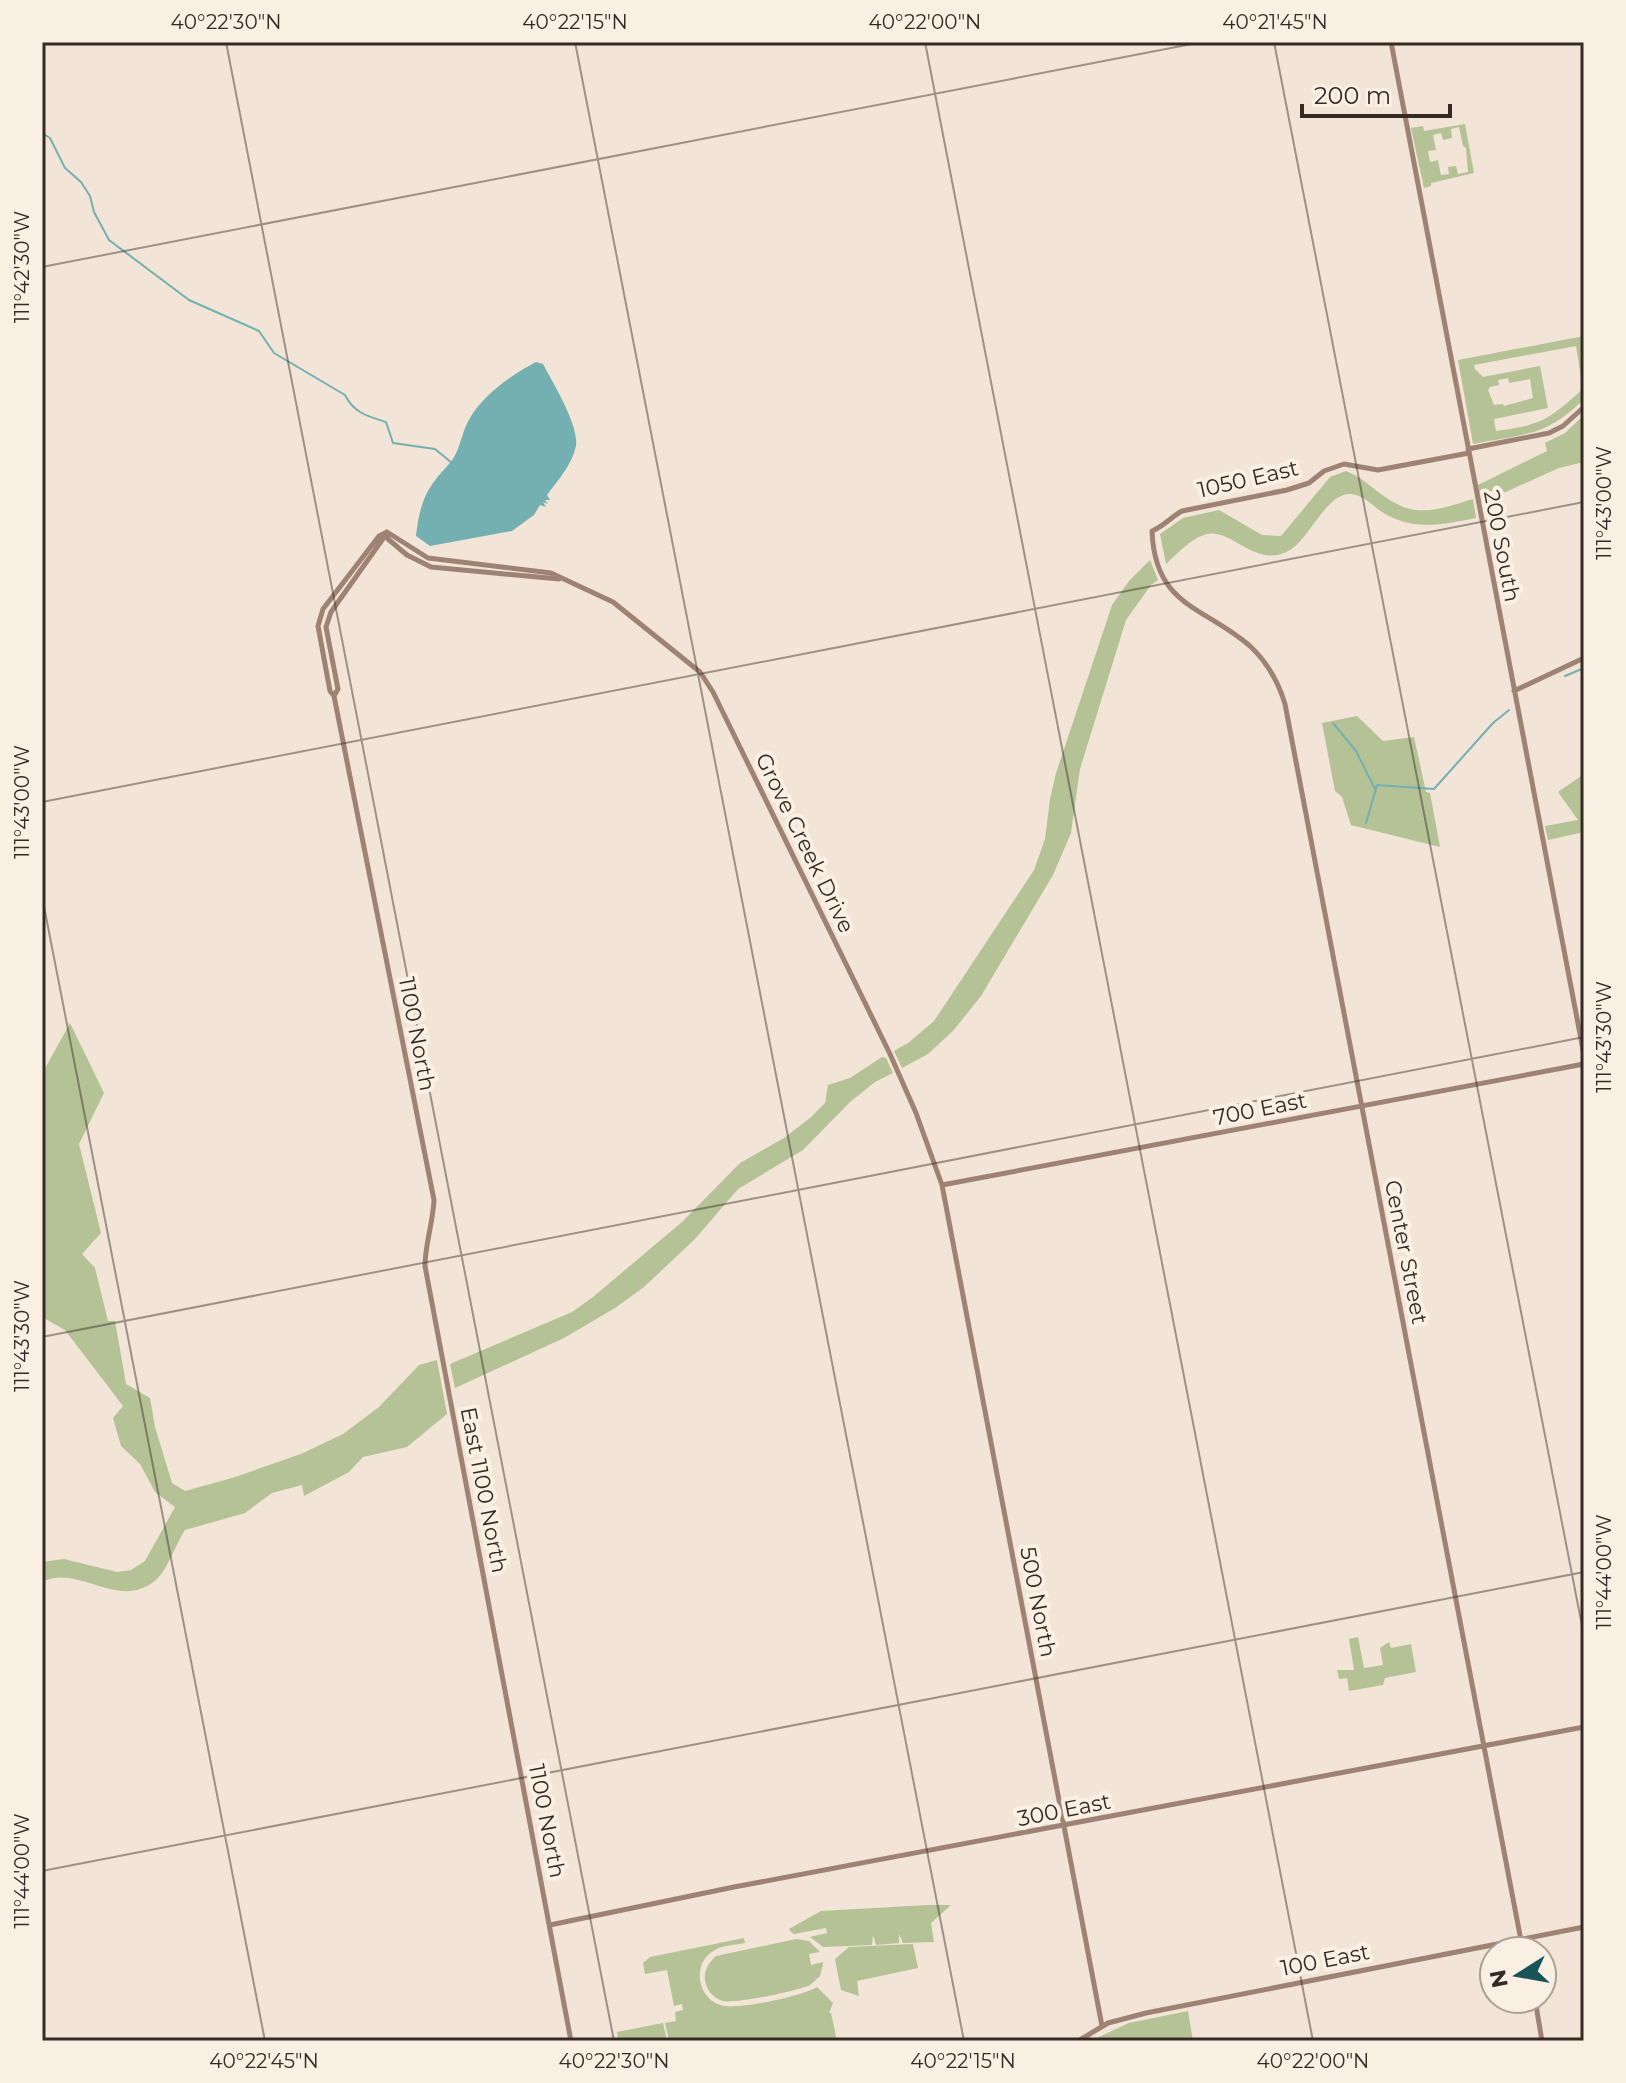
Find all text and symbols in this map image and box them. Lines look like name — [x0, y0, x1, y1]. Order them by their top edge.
text: 40°22'30"N — [171, 10, 282, 34]
text: 40°22'15"N — [522, 10, 628, 34]
text: 40°22'00"N — [869, 10, 981, 34]
text: 40°21'45"N — [1222, 10, 1328, 34]
scale bar — [1302, 68, 1450, 118]
text: 200 m — [1314, 81, 1391, 110]
text: 111°42'30"W — [10, 211, 34, 323]
text: 111°43'00"W — [1592, 446, 1616, 560]
street label: 1050 East — [1195, 454, 1301, 504]
street label: 200 South — [1478, 488, 1526, 604]
text: 111°43'00"W — [10, 745, 34, 859]
street label: Grove Creek Drive — [750, 749, 860, 937]
street label: 1100 North — [393, 975, 441, 1093]
text: 111°43'30"W — [1592, 981, 1616, 1093]
street label: 700 East — [1211, 1087, 1309, 1131]
street label: Center Street — [1379, 1178, 1433, 1326]
text: 111°43'30"W — [10, 1280, 34, 1392]
street label: East 1100 North — [455, 1405, 513, 1575]
text: 111°44'00"W — [1592, 1514, 1616, 1630]
street label: 500 North — [1014, 1544, 1062, 1660]
street label: 1100 North — [523, 1762, 571, 1880]
street label: 300 East — [1015, 1788, 1113, 1832]
text: 111°44'00"W — [10, 1813, 34, 1929]
north arrow — [1478, 1935, 1558, 2015]
street label: 100 East — [1278, 1938, 1372, 1982]
text: N — [1484, 1967, 1514, 1990]
text: 40°22'45"N — [209, 2049, 319, 2073]
text: 40°22'30"N — [559, 2049, 670, 2073]
text: 40°22'15"N — [910, 2049, 1016, 2073]
text: 40°22'00"N — [1257, 2049, 1369, 2073]

